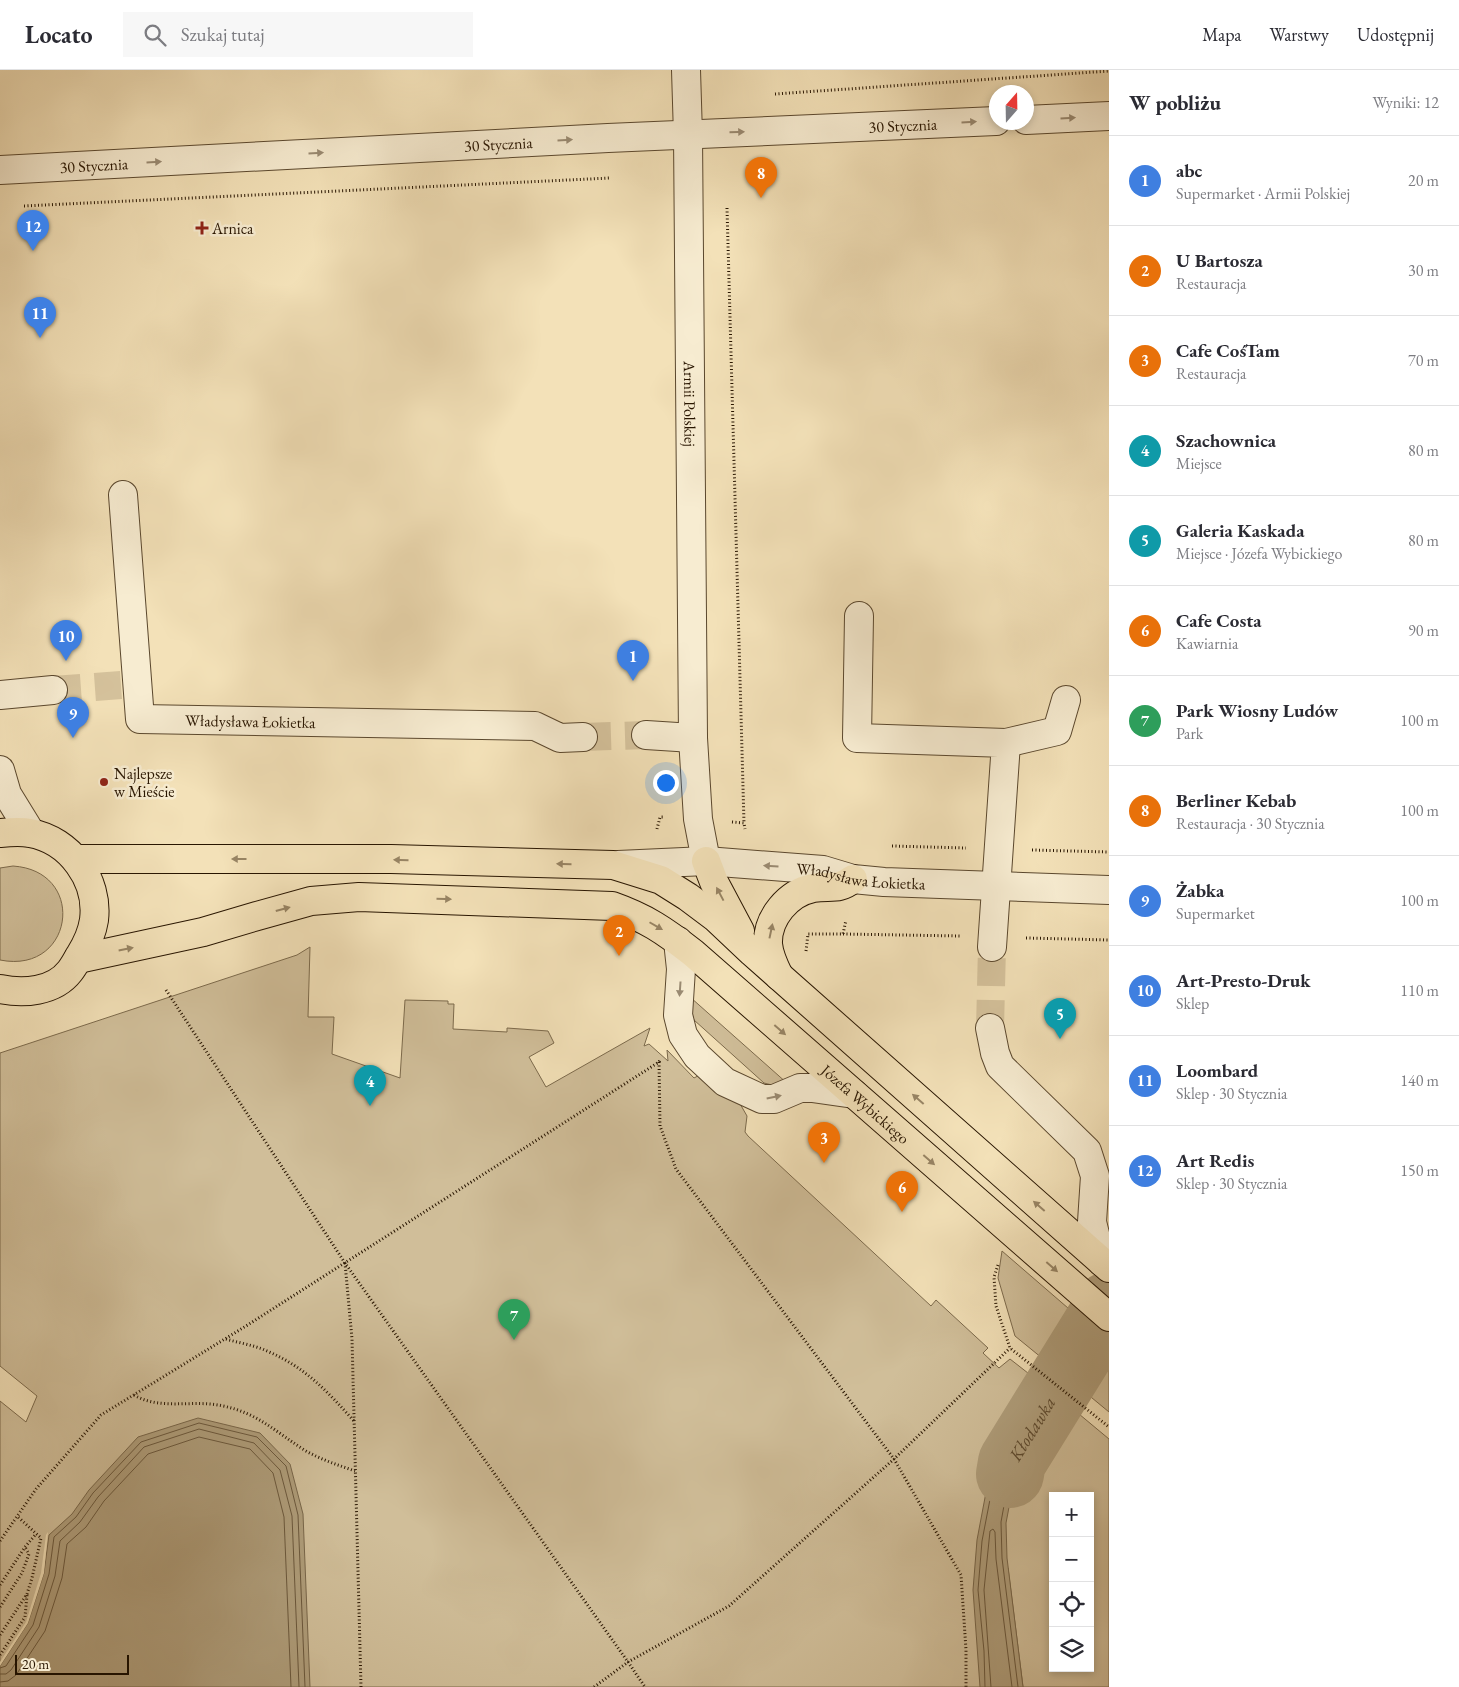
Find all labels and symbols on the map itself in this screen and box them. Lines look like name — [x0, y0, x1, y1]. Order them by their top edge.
north arrow — [989, 85, 1034, 130]
one-way arrow — [1060, 113, 1076, 121]
street label: 30 Stycznia — [868, 114, 938, 138]
one-way arrow — [961, 118, 977, 126]
one-way arrow — [729, 128, 745, 136]
street label: 30 Stycznia — [464, 132, 534, 157]
one-way arrow — [558, 135, 574, 143]
one-way arrow — [308, 149, 324, 157]
street label: 30 Stycznia — [59, 153, 129, 178]
one-way arrow — [146, 157, 162, 165]
pin: 8 — [745, 157, 777, 198]
pin: 12 — [17, 210, 49, 251]
place label: Arnica — [211, 218, 254, 239]
marker: Arnica — [196, 222, 208, 234]
pin: 11 — [24, 297, 56, 338]
street label: Armii Polskiej — [679, 360, 701, 447]
pin: 10 — [50, 620, 82, 661]
pin: 1 — [617, 640, 649, 681]
pin: 9 — [57, 697, 89, 738]
street label: Władysława Łokietka — [185, 710, 316, 733]
place label: Najlepsze w Mieście — [114, 763, 175, 802]
your location — [653, 770, 679, 796]
marker: Najlepsze w Mieście — [98, 776, 110, 788]
one-way arrow — [231, 855, 247, 863]
one-way arrow — [393, 855, 409, 863]
street label: Władysława Łokietka — [796, 858, 926, 894]
one-way arrow — [556, 859, 572, 867]
one-way arrow — [763, 862, 779, 870]
one-way arrow — [716, 887, 724, 901]
one-way arrow — [437, 896, 453, 904]
one-way arrow — [276, 905, 291, 913]
pin: 2 — [603, 915, 635, 956]
one-way arrow — [650, 921, 663, 930]
one-way arrow — [767, 923, 775, 939]
one-way arrow — [118, 945, 134, 953]
one-way arrow — [675, 982, 683, 998]
pin: 5 — [1044, 998, 1076, 1039]
one-way arrow — [774, 1025, 787, 1036]
street label: Józefa Wybickiego — [815, 1059, 914, 1149]
pin: 4 — [354, 1065, 386, 1106]
one-way arrow — [766, 1093, 781, 1101]
one-way arrow — [912, 1093, 924, 1105]
pin: 3 — [808, 1122, 840, 1163]
one-way arrow — [923, 1154, 935, 1166]
pin: 6 — [886, 1171, 918, 1212]
one-way arrow — [1034, 1200, 1046, 1212]
one-way arrow — [1045, 1261, 1058, 1272]
pin: 7 — [498, 1299, 530, 1340]
water label: Kłodawka — [1003, 1392, 1061, 1466]
scale bar — [15, 1652, 129, 1675]

